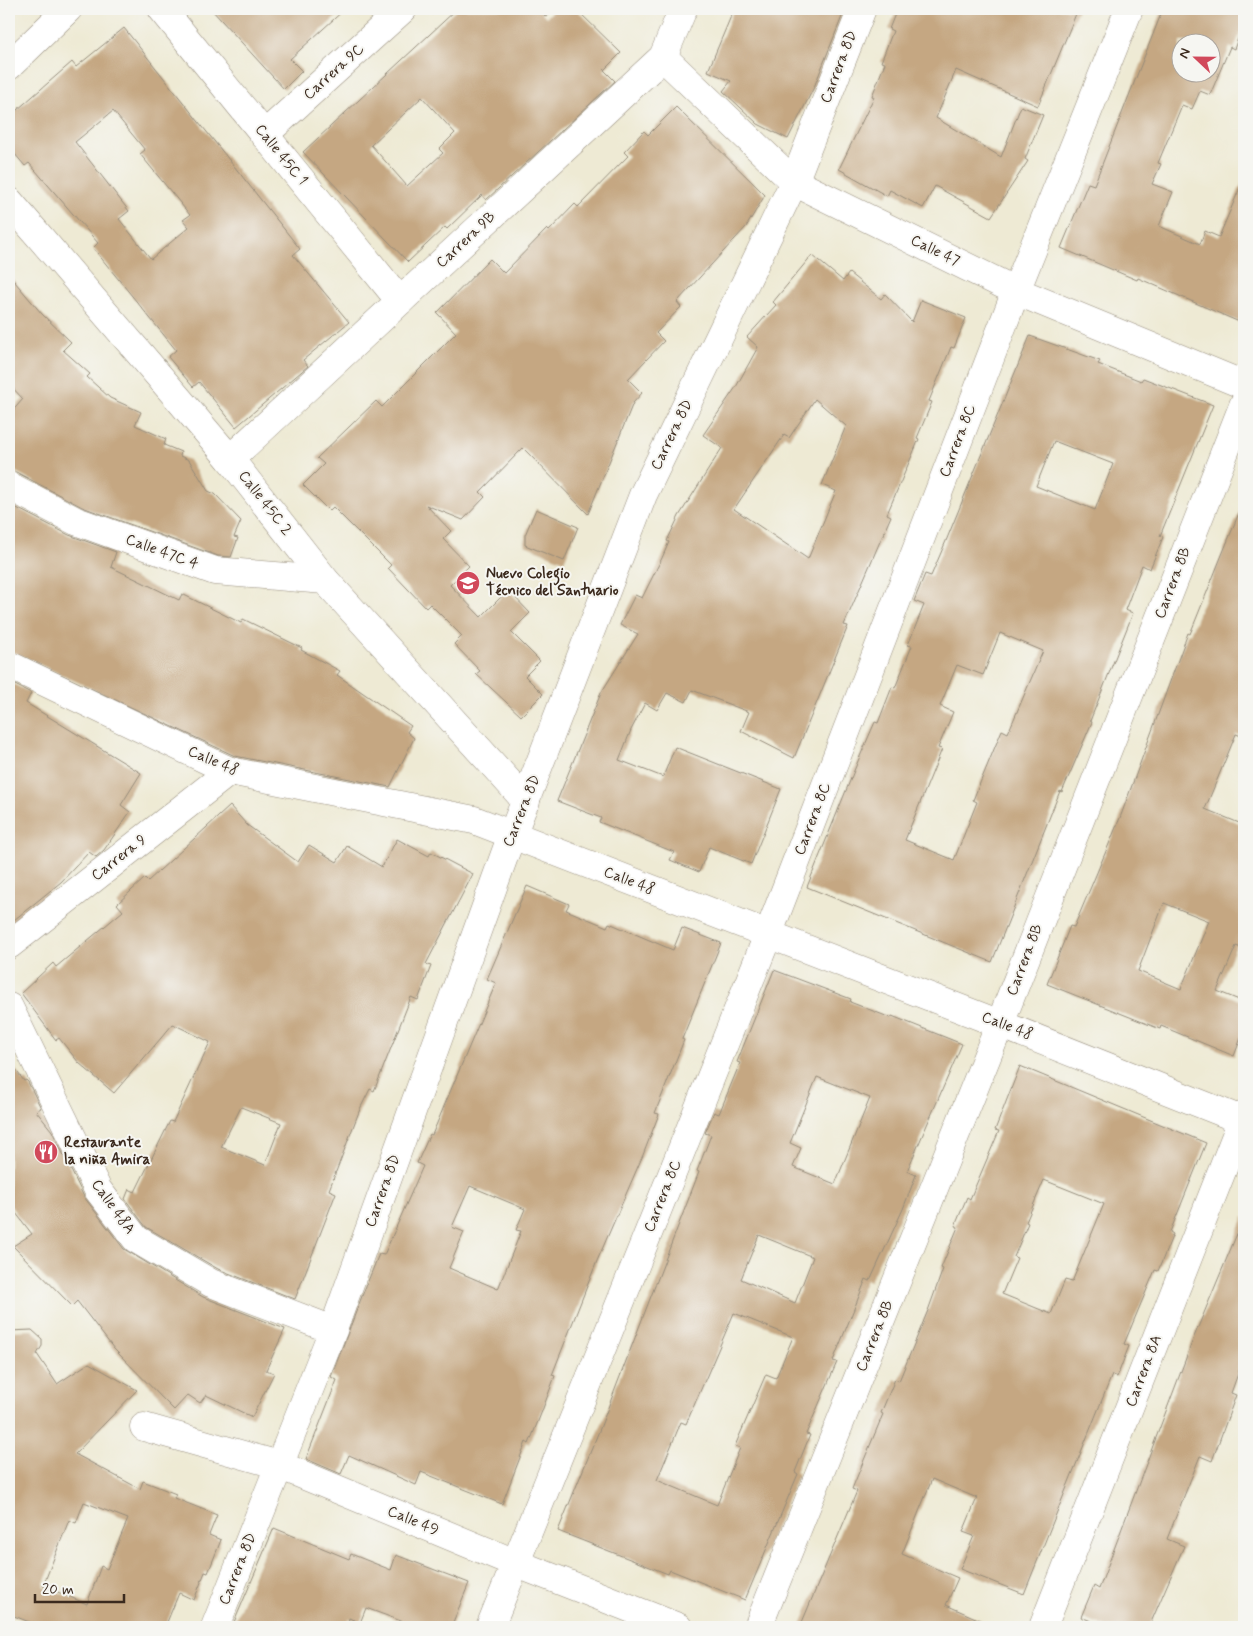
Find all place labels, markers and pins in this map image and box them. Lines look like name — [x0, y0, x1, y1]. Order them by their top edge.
place label: Nuevo Colegio Técnico del Santuario — [486, 564, 619, 601]
school or university icon: Nuevo Colegio Técnico del Santuario — [455, 570, 481, 596]
place label: Restaurante la niña Amira — [64, 1133, 150, 1170]
restaurant icon: Restaurante la niña Amira — [33, 1139, 59, 1165]

